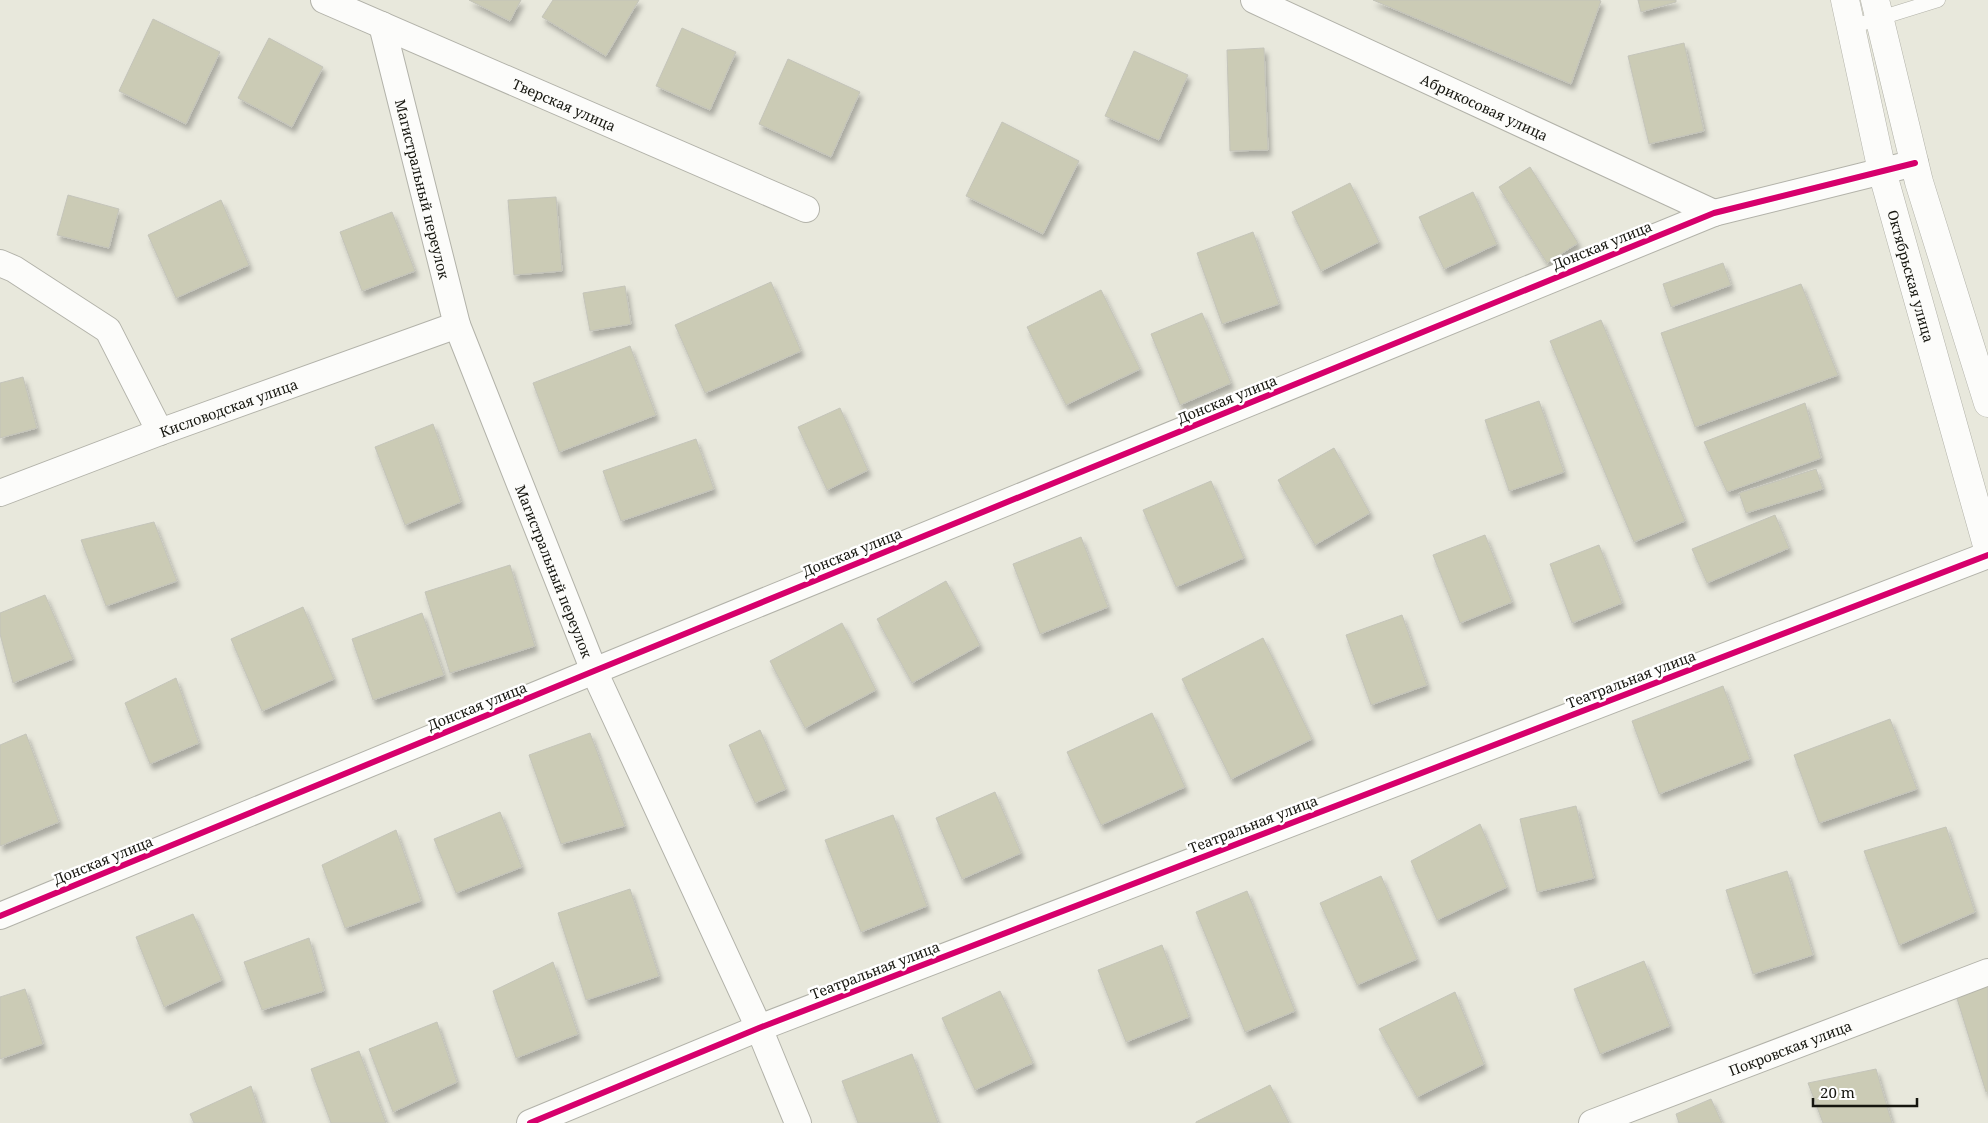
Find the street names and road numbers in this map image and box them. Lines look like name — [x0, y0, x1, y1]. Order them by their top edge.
street label: Абрикосовая улица — [1418, 69, 1551, 144]
street label: Тверская улица — [510, 73, 619, 135]
street label: Магистральный переулок — [391, 97, 455, 282]
street label: Октябрьская улица — [1884, 208, 1939, 344]
street label: Донская улица — [1549, 216, 1655, 274]
street label: Донская улица — [1174, 370, 1280, 428]
street label: Кисловодская улица — [157, 374, 300, 441]
street label: Магистральный переулок — [512, 482, 598, 661]
street label: Донская улица — [799, 523, 905, 581]
street label: Театральная улица — [1564, 646, 1698, 712]
street label: Донская улица — [424, 677, 530, 735]
street label: Театральная улица — [1186, 791, 1320, 857]
street label: Донская улица — [50, 831, 156, 889]
street label: Театральная улица — [808, 937, 942, 1003]
street label: Покровская улица — [1726, 1015, 1854, 1080]

